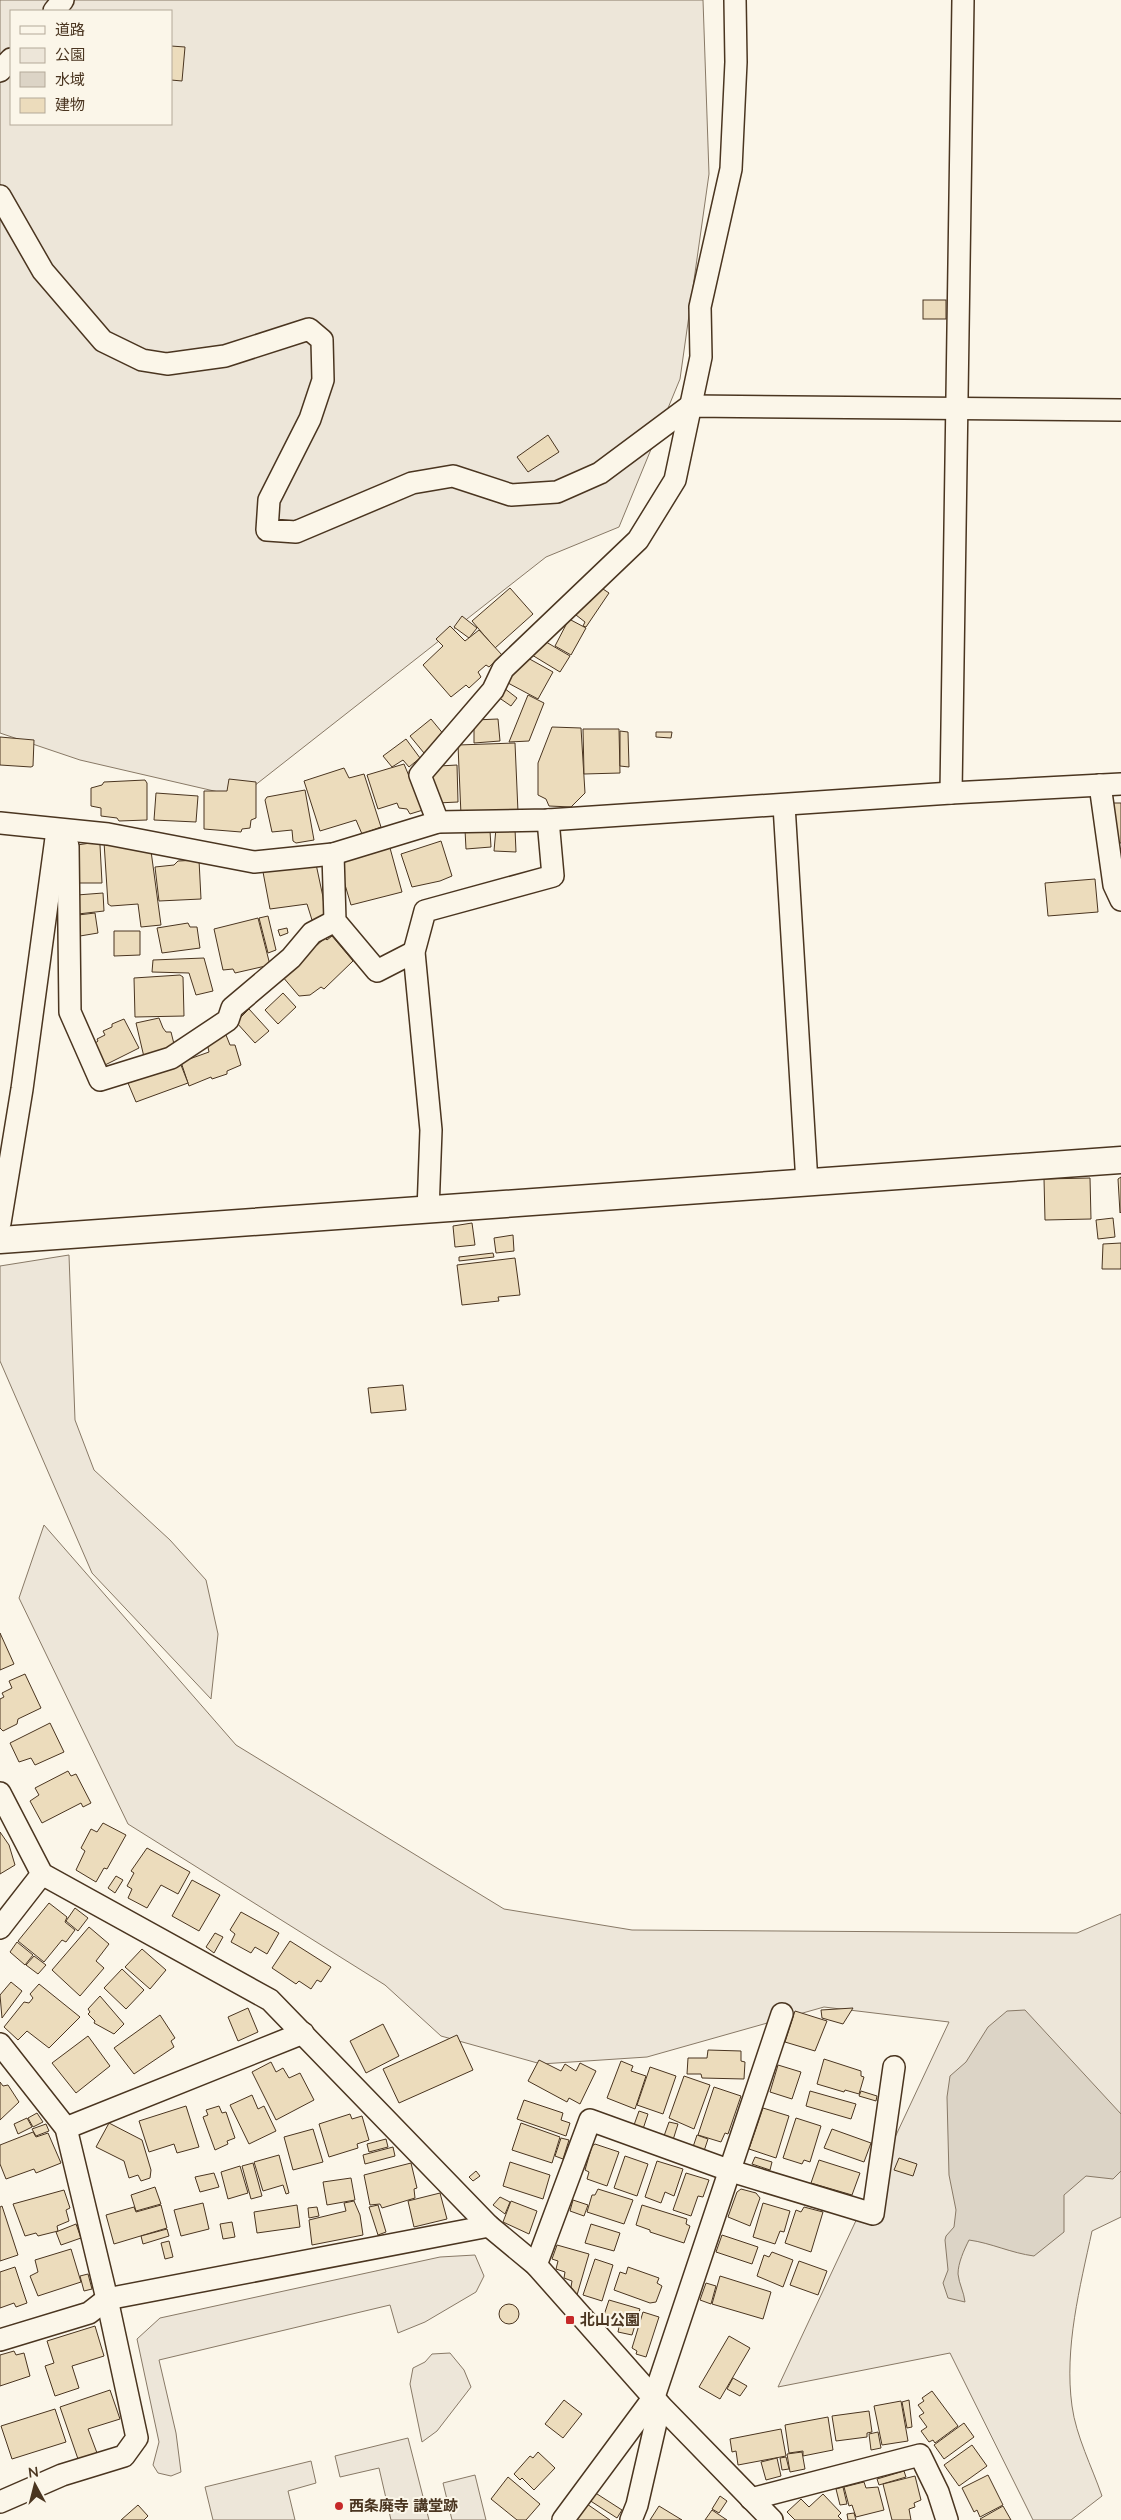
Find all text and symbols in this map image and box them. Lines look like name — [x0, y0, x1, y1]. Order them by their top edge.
legend — [10, 10, 172, 125]
text: 道路 — [55, 20, 85, 40]
text: 公園 — [55, 45, 85, 65]
text: 水域 — [55, 70, 85, 90]
text: 建物 — [55, 95, 85, 115]
place label: 北山公園 — [580, 2310, 640, 2330]
marker: 北山公園 — [564, 2314, 576, 2326]
north arrow — [10, 2460, 60, 2510]
text: N — [27, 2463, 40, 2483]
place label: 西条廃寺 講堂跡 — [349, 2496, 458, 2516]
marker: 西条廃寺 講堂跡 — [333, 2500, 345, 2512]

